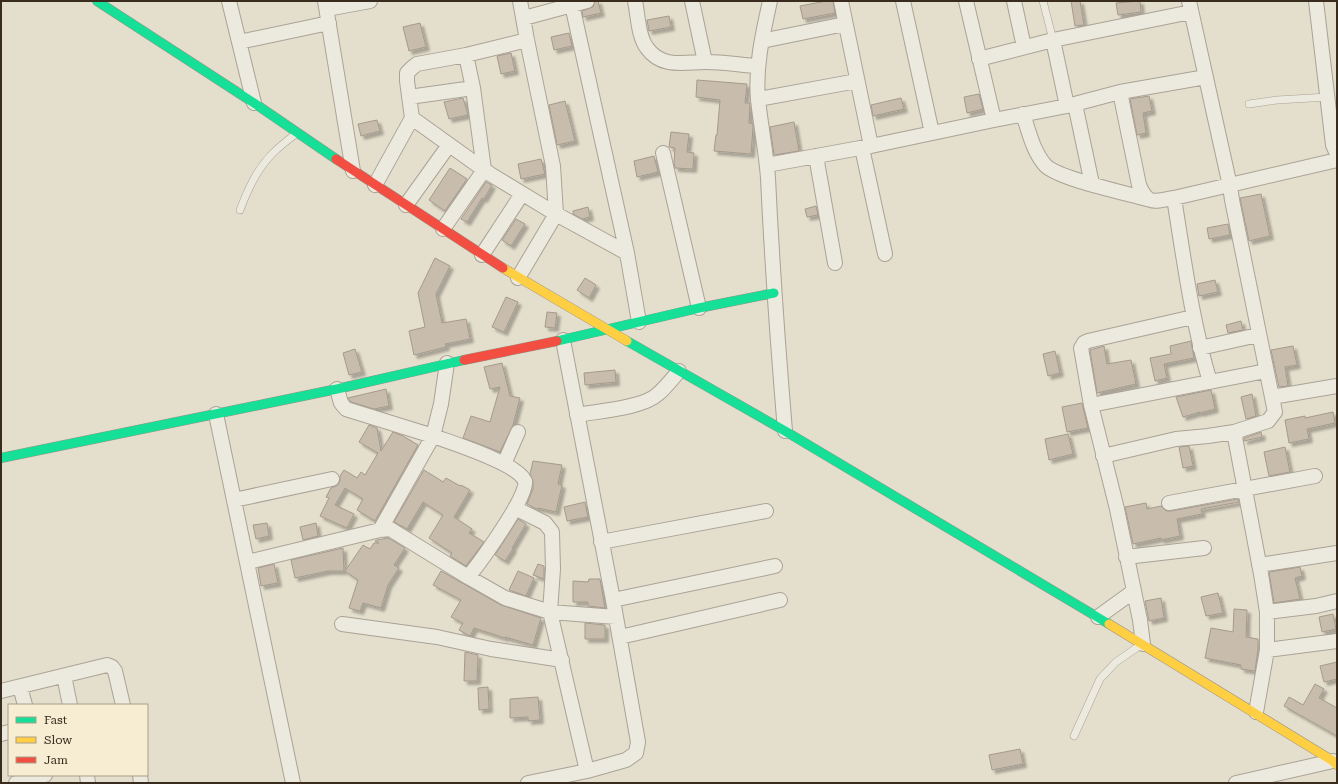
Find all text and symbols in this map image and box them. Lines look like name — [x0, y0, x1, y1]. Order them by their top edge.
legend — [8, 704, 148, 776]
text: Fast — [44, 713, 68, 727]
text: Slow — [44, 733, 72, 747]
text: Jam — [44, 753, 68, 767]

